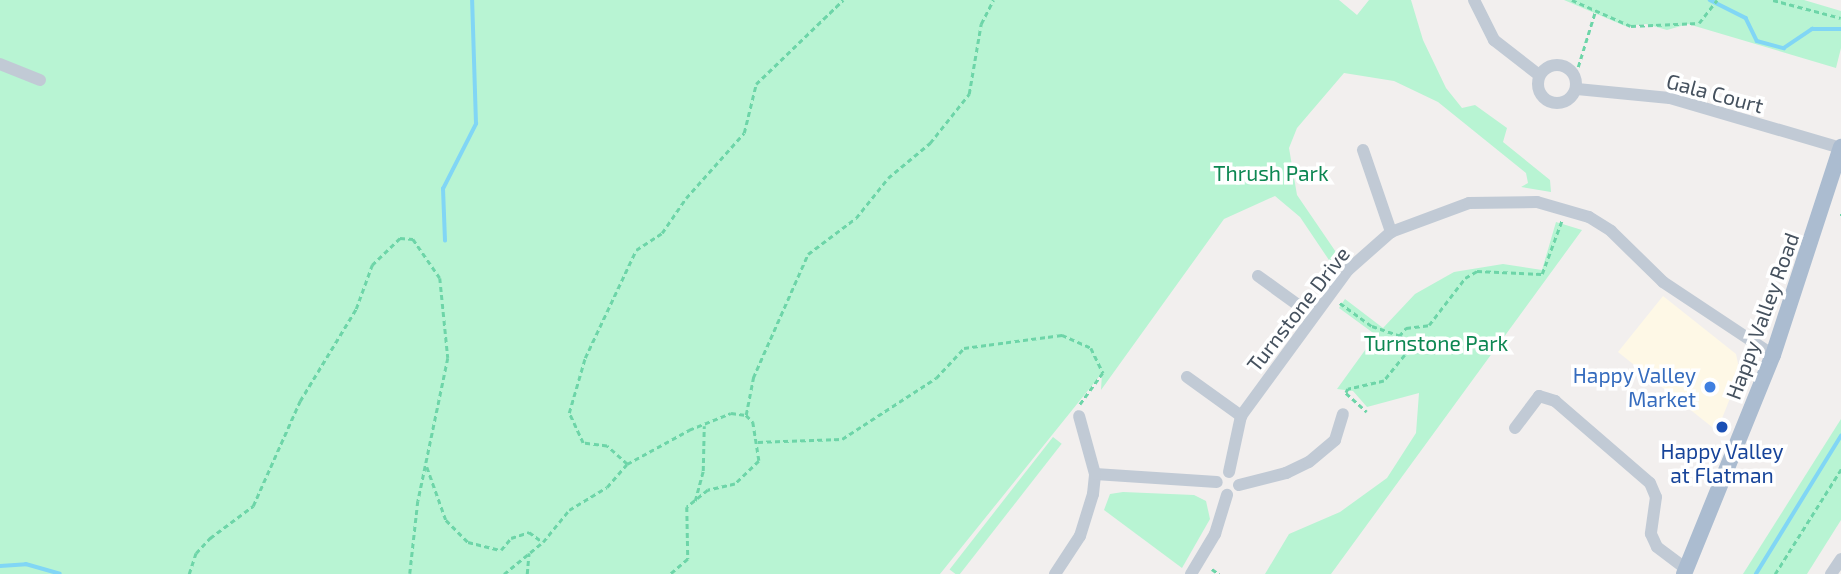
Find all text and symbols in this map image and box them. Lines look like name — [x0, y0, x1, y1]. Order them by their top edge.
street label: Gala Court — [1664, 68, 1766, 118]
park label: Thrush Park — [1213, 160, 1329, 186]
street label: Happy Valley Road — [1720, 228, 1804, 404]
street label: Turnstone Drive — [1241, 242, 1355, 376]
park label: Turnstone Park — [1364, 330, 1508, 356]
place label: Happy Valley Market — [1572, 362, 1696, 412]
marker: Happy Valley Market — [1702, 379, 1718, 395]
marker: Happy Valley at Flatman — [1714, 419, 1730, 435]
place label: Happy Valley at Flatman — [1660, 438, 1784, 488]

